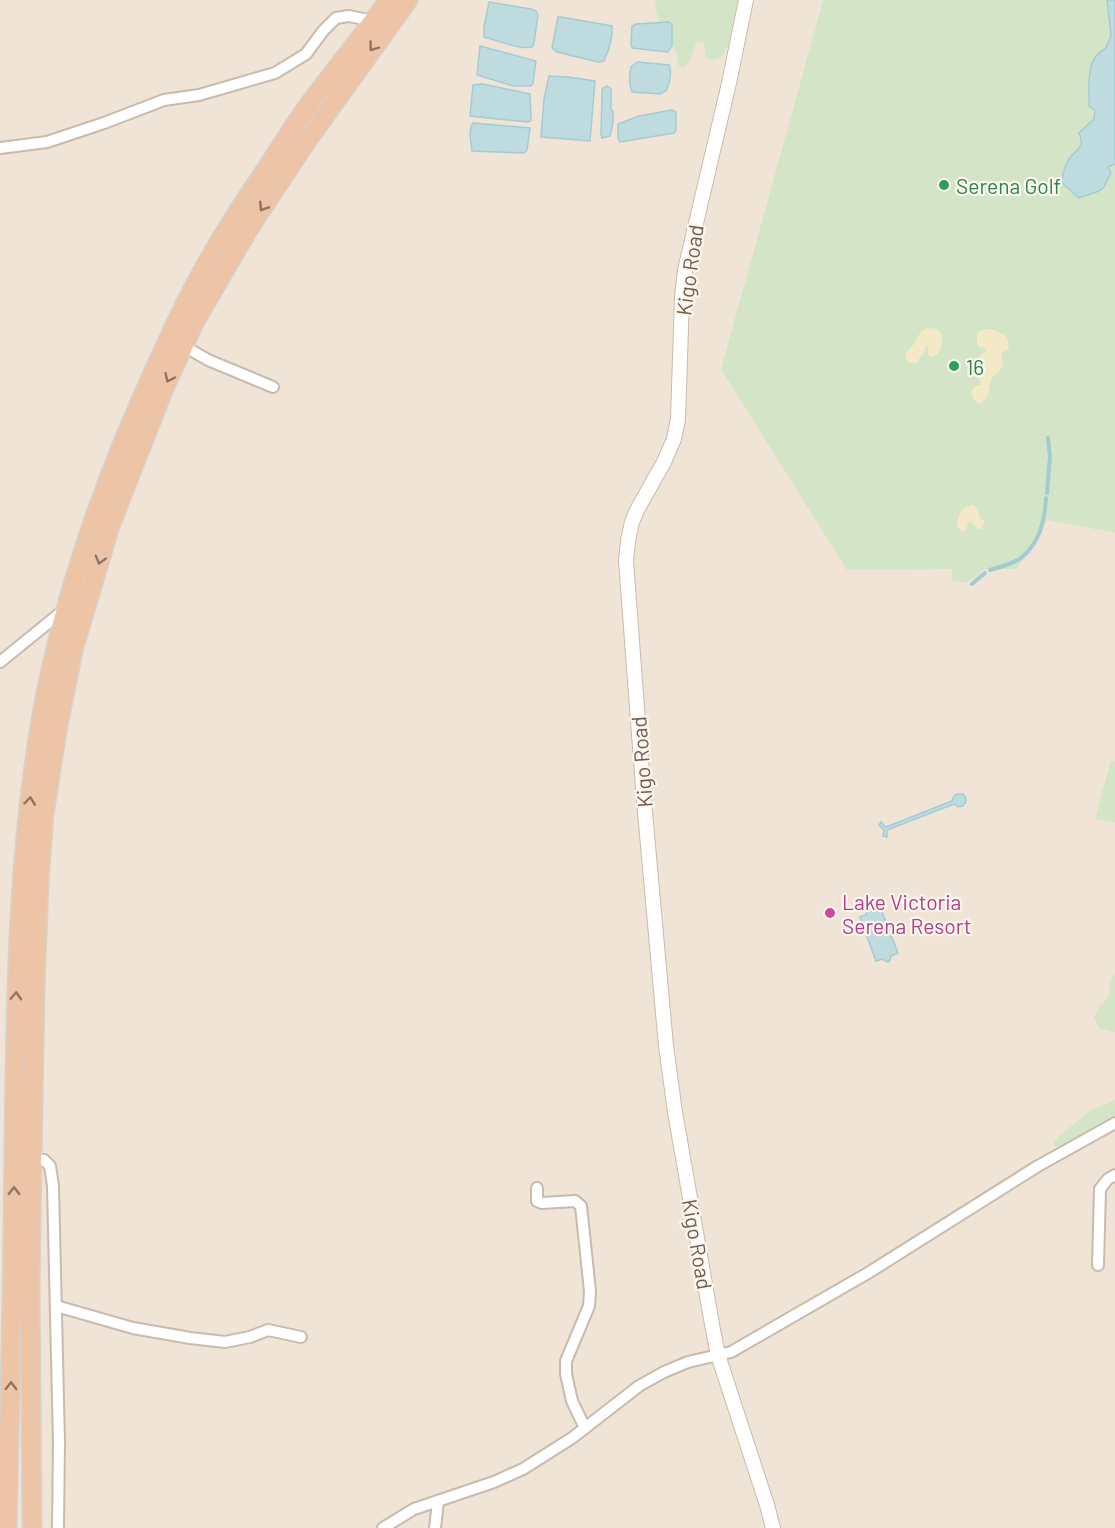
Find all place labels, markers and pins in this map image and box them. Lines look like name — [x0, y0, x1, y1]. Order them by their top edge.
place label: Serena Golf — [956, 173, 1061, 198]
marker: Serena Golf — [937, 178, 951, 192]
place label: 16 — [966, 354, 984, 379]
marker: 16 — [947, 359, 961, 373]
place label: Lake Victoria Serena Resort — [842, 889, 971, 938]
marker: Lake Victoria Serena Resort — [823, 906, 837, 920]

